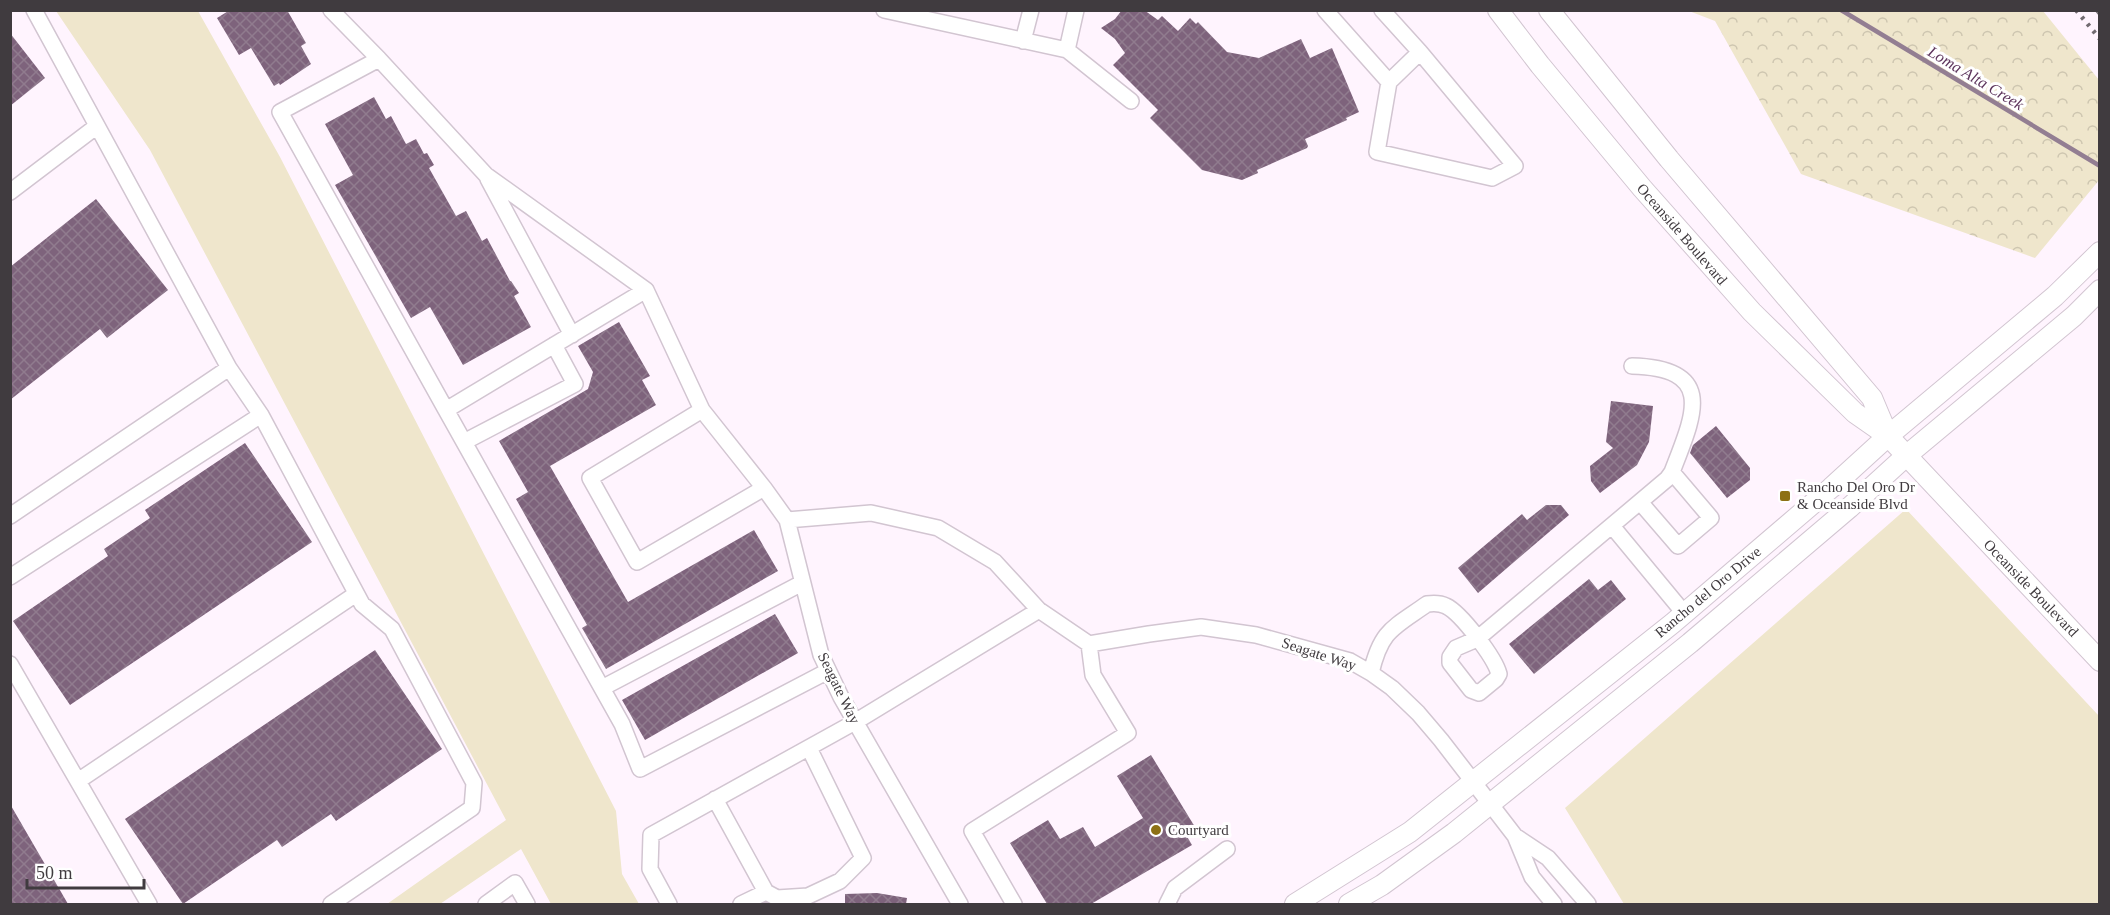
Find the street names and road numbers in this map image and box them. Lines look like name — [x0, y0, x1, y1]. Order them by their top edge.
street label: Oceanside Boulevard — [1634, 180, 1731, 288]
street label: Oceanside Boulevard — [1981, 536, 2082, 640]
street label: Rancho del Oro Drive — [1652, 543, 1764, 641]
street label: Seagate Way — [1280, 634, 1359, 674]
street label: Seagate Way — [815, 650, 863, 727]

